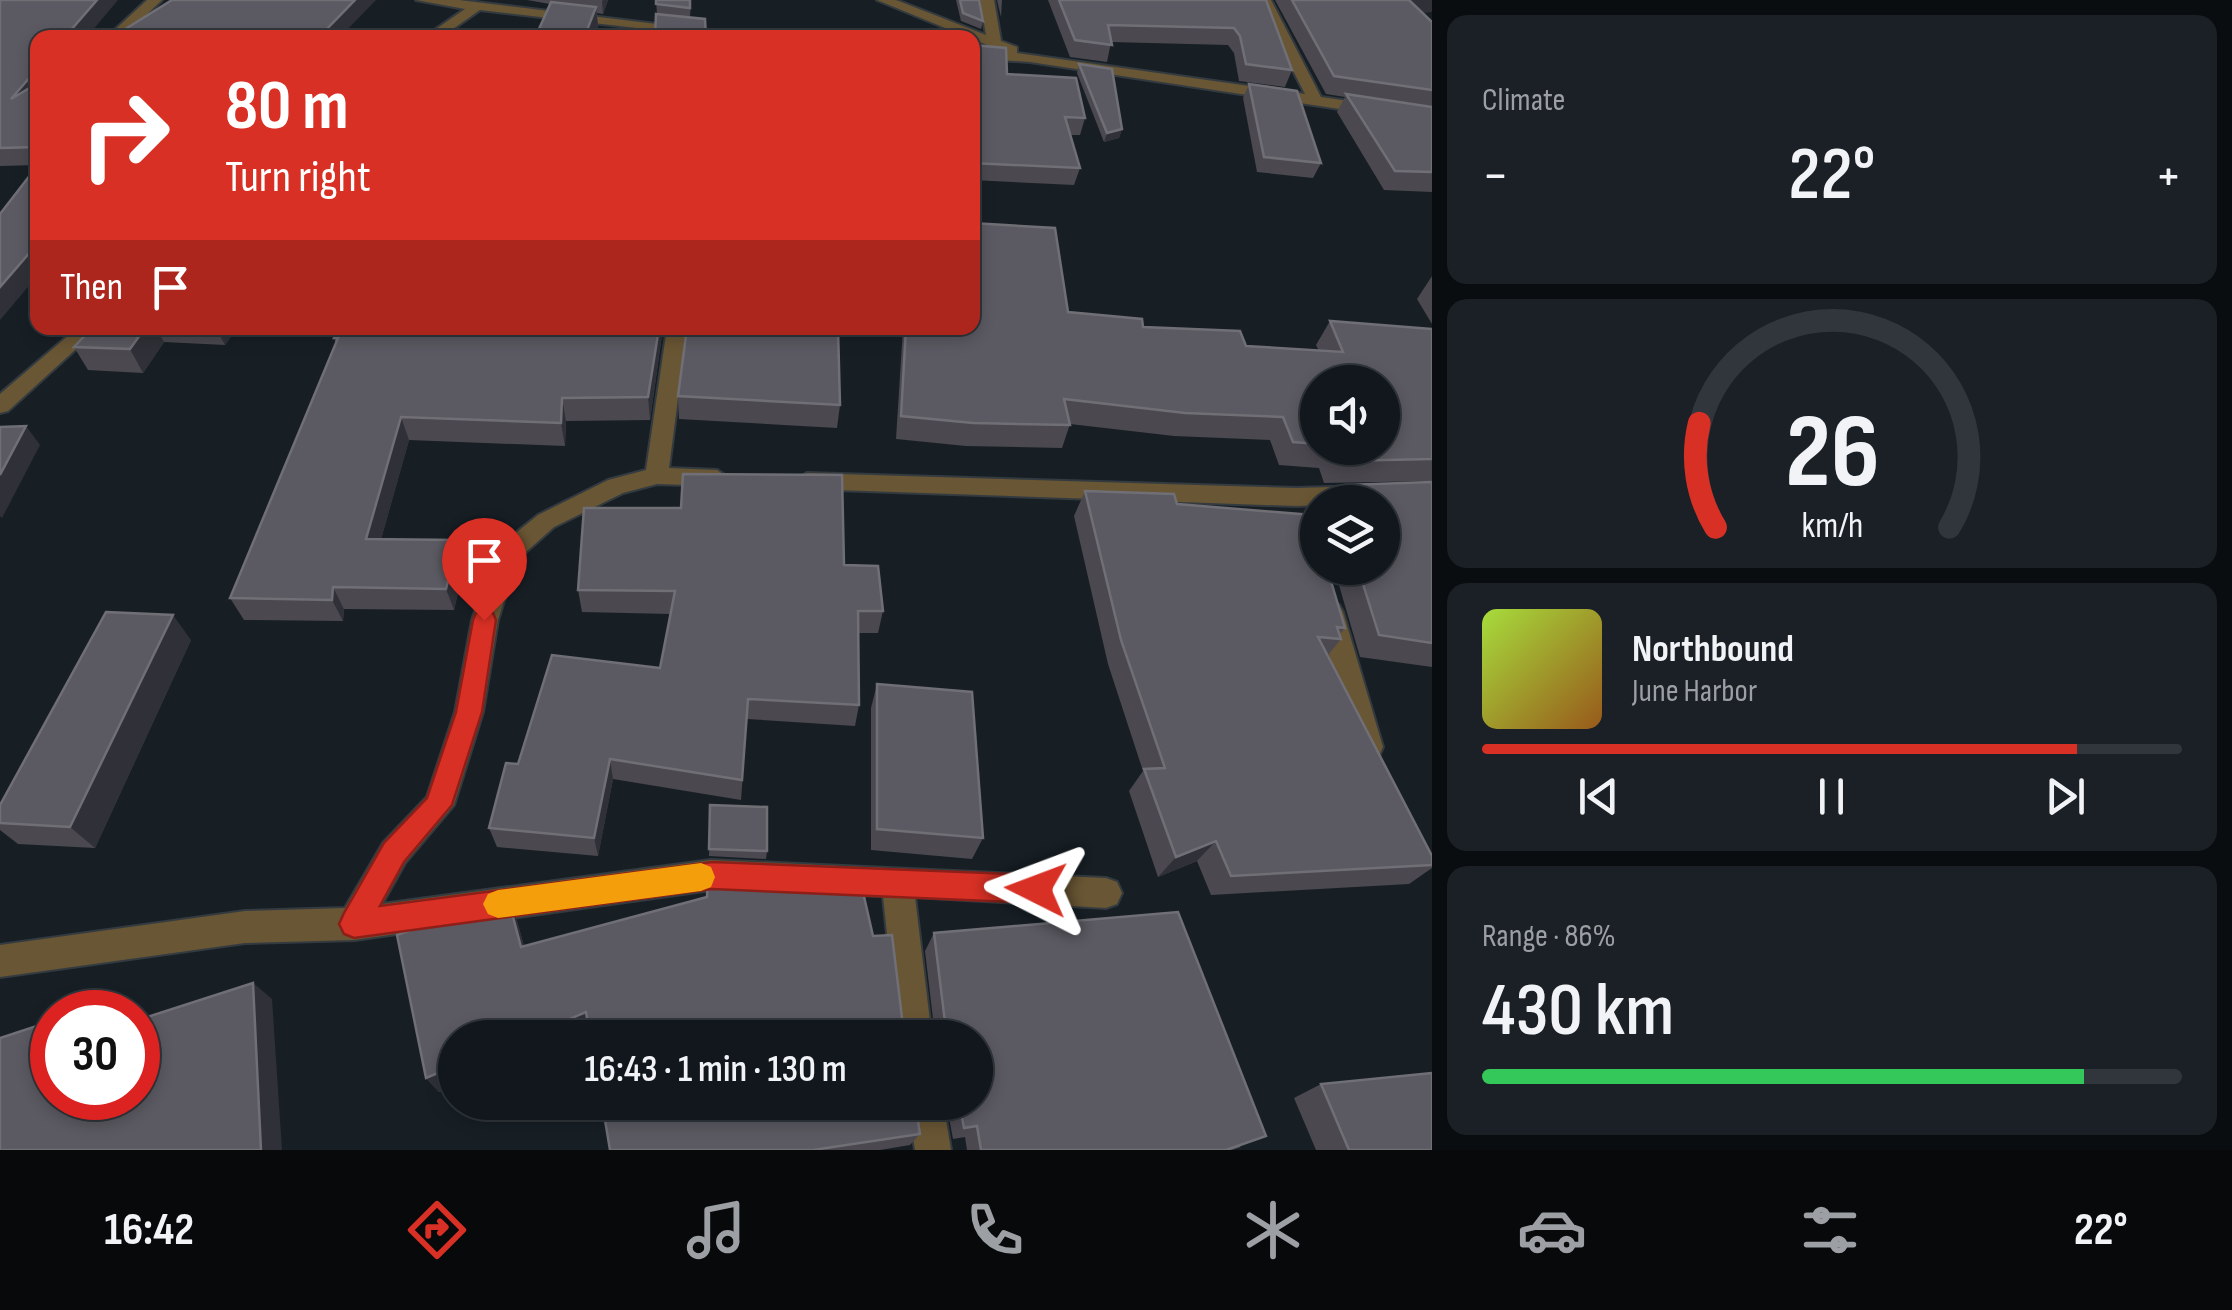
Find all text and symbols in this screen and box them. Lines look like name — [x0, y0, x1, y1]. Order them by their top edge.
text: 80 m — [225, 65, 349, 149]
icon: right — [60, 70, 190, 200]
text: Climate — [1482, 81, 1565, 120]
text: 22° — [1788, 130, 1876, 221]
text: − — [1482, 143, 1509, 210]
text: + — [2155, 143, 2182, 210]
text: Turn right — [225, 150, 371, 205]
icon: arrive — [143, 260, 198, 315]
text: Then — [60, 265, 123, 310]
map controls — [1300, 365, 1400, 585]
button: sound — [1300, 365, 1400, 465]
text: 26 — [1785, 391, 1879, 516]
button: layers — [1300, 485, 1400, 585]
text: km/h — [1801, 505, 1863, 548]
pin — [442, 518, 527, 621]
icon: arrive — [457, 533, 512, 588]
text: Northbound — [1632, 627, 1794, 672]
text: June Harbor — [1632, 672, 1757, 711]
icon: previous — [1571, 769, 1626, 824]
icon: pause — [1804, 769, 1859, 824]
icon: next — [2038, 769, 2093, 824]
position arrow — [984, 837, 1088, 941]
text: Range · 86% — [1482, 917, 1616, 956]
text: 430 km — [1482, 966, 1674, 1057]
speed limit sign: 30 — [30, 990, 160, 1120]
text: 16:43 · 1 min · 130 m — [584, 1047, 847, 1092]
icon: directions — [402, 1195, 472, 1265]
icon: music — [681, 1195, 751, 1265]
icon: phone — [960, 1195, 1030, 1265]
icon: climate — [1238, 1195, 1308, 1265]
icon: car — [1517, 1195, 1587, 1265]
icon: filters — [1795, 1195, 1865, 1265]
text: 16:42 — [104, 1203, 194, 1258]
text: 22° — [2074, 1203, 2128, 1258]

